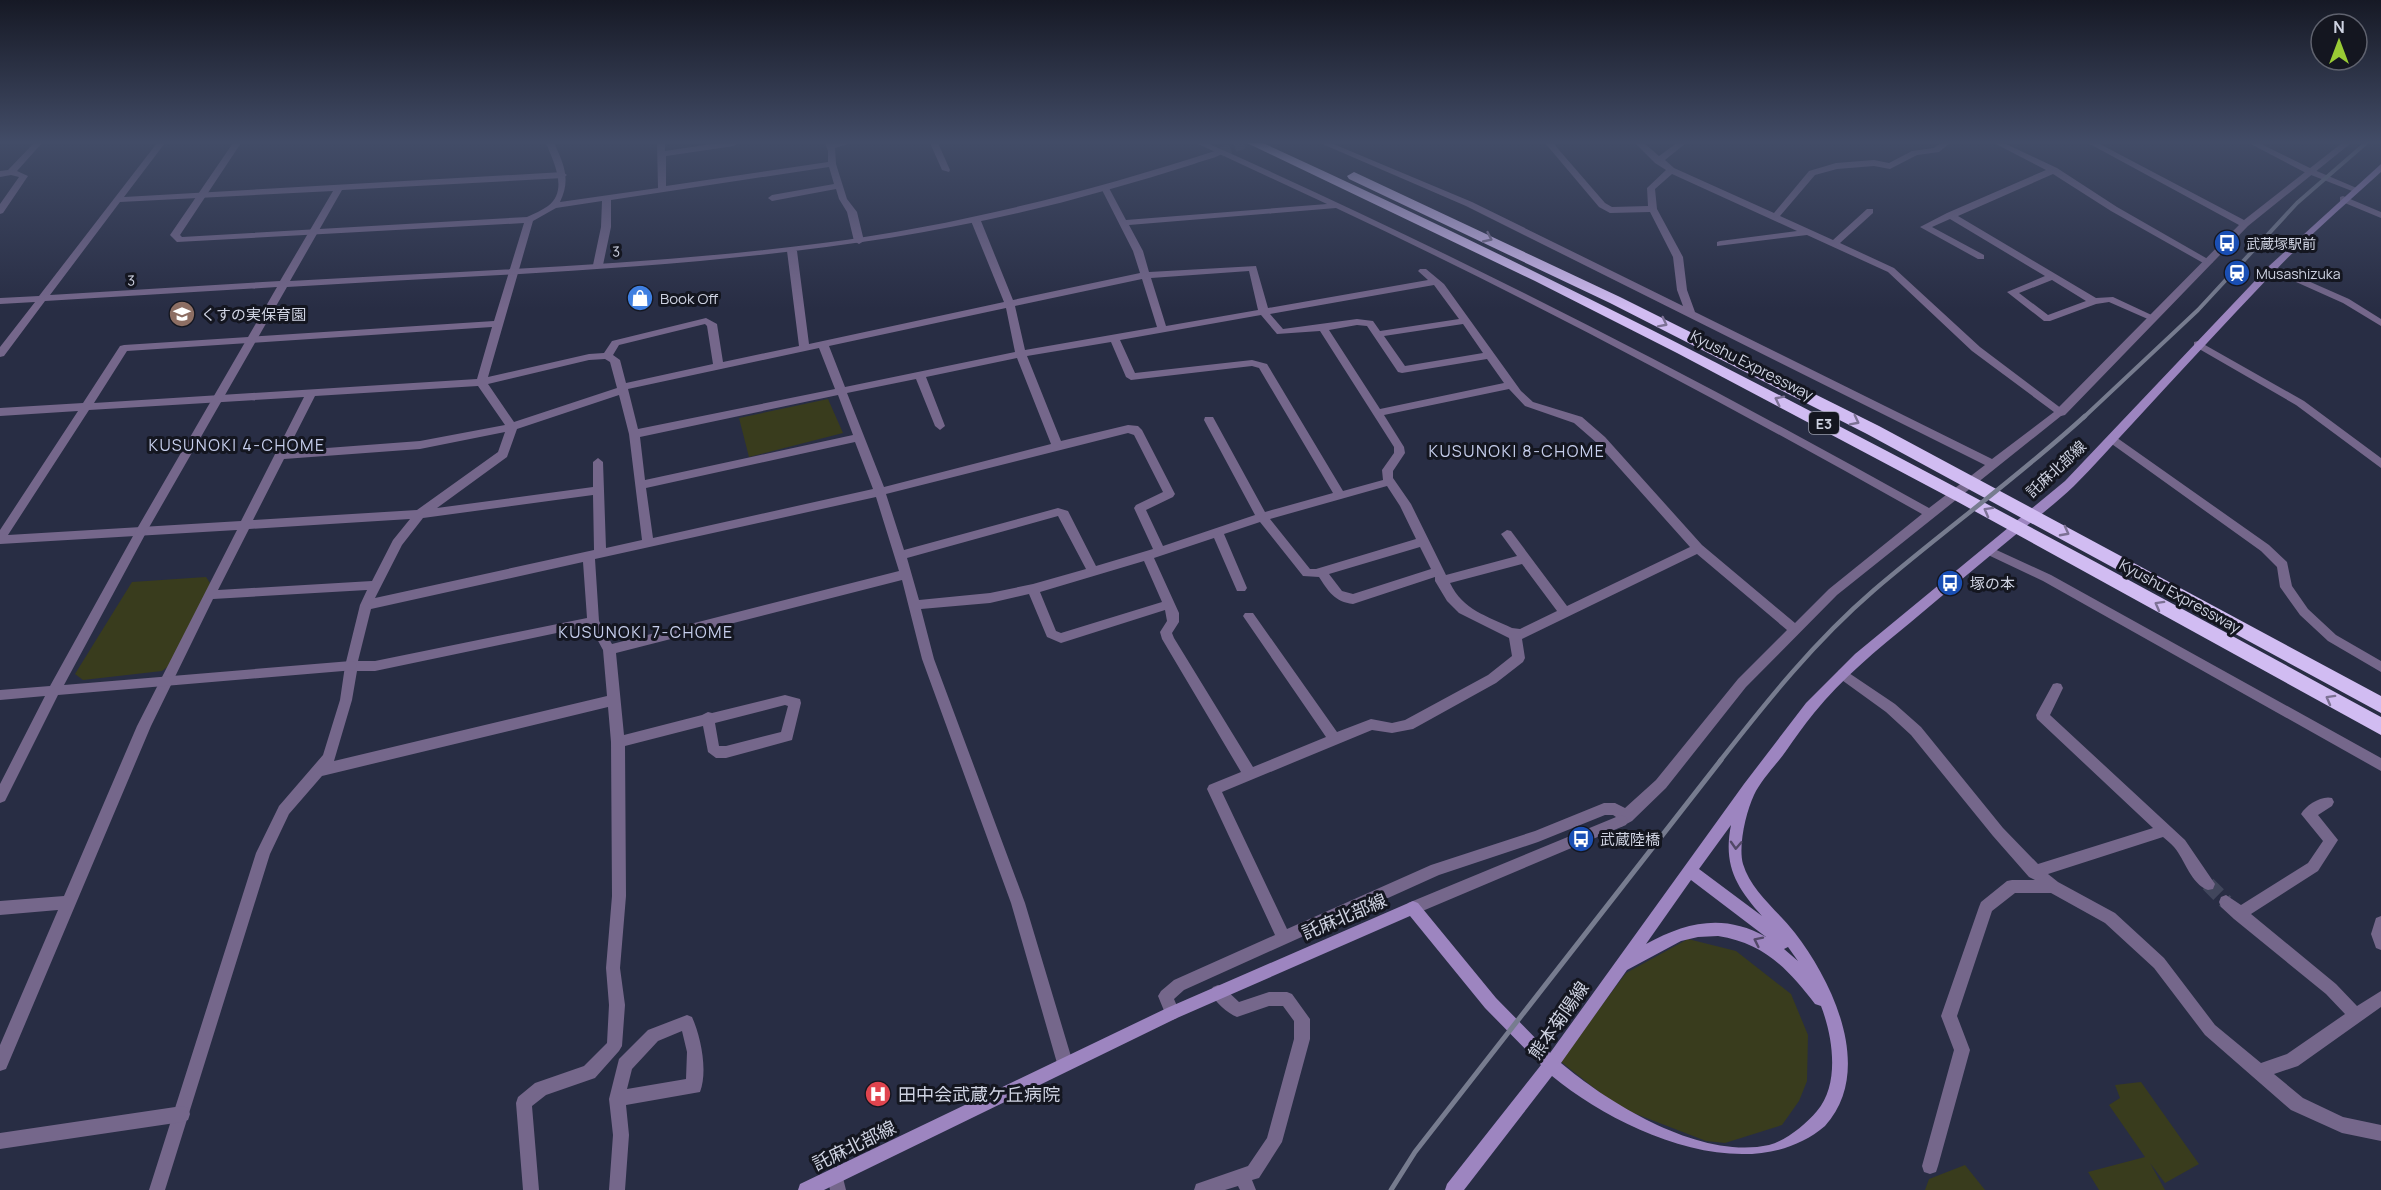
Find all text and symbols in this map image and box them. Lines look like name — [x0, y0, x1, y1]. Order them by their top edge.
north arrow — [2309, 12, 2369, 72]
text: N — [2333, 16, 2345, 38]
bus stop icon: 武蔵塚駅前 — [2212, 228, 2242, 258]
one-way arrow — [1481, 230, 1492, 242]
place label: 武蔵塚駅前 — [2246, 234, 2316, 253]
street label: 3 — [612, 241, 620, 261]
station icon: Musashizuka — [2222, 258, 2252, 288]
place label: Musashizuka — [2256, 264, 2341, 283]
street label: 3 — [127, 270, 135, 290]
shop icon: Book Off — [625, 283, 655, 313]
place label: Book Off — [660, 288, 718, 309]
school or university icon: くすの実保育園 — [167, 299, 197, 329]
place label: くすの実保育園 — [201, 304, 306, 325]
one-way arrow — [1656, 316, 1667, 328]
street label: Kyushu Expressway — [1687, 325, 1817, 405]
one-way arrow — [1774, 395, 1785, 407]
road number: E3 — [1809, 412, 1839, 434]
one-way arrow — [1849, 414, 1860, 425]
district label: KUSUNOKI 4-CHOME — [149, 434, 326, 456]
street label: 託麻北部線 — [2021, 436, 2091, 502]
district label: KUSUNOKI 8-CHOME — [1429, 440, 1605, 462]
one-way arrow — [1984, 507, 1995, 518]
one-way arrow — [2058, 525, 2069, 536]
street label: Kyushu Expressway — [2116, 554, 2244, 638]
bus stop icon: 塚の本 — [1935, 568, 1965, 598]
place label: 塚の本 — [1970, 573, 2015, 594]
one-way arrow — [2155, 600, 2165, 612]
district label: KUSUNOKI 7-CHOME — [558, 621, 734, 643]
one-way arrow — [2326, 695, 2336, 706]
bus stop icon: 武蔵陸橋 — [1566, 824, 1596, 854]
place label: 武蔵陸橋 — [1600, 829, 1660, 850]
one-way arrow — [1730, 841, 1743, 850]
street label: 託麻北部線 — [1298, 887, 1390, 945]
one-way arrow — [1753, 936, 1764, 948]
street label: 熊本菊陽線 — [1522, 976, 1594, 1064]
hospital icon: 田中会武蔵ケ丘病院 — [863, 1079, 893, 1109]
place label: 田中会武蔵ケ丘病院 — [898, 1082, 1060, 1106]
street label: 託麻北部線 — [808, 1114, 900, 1176]

